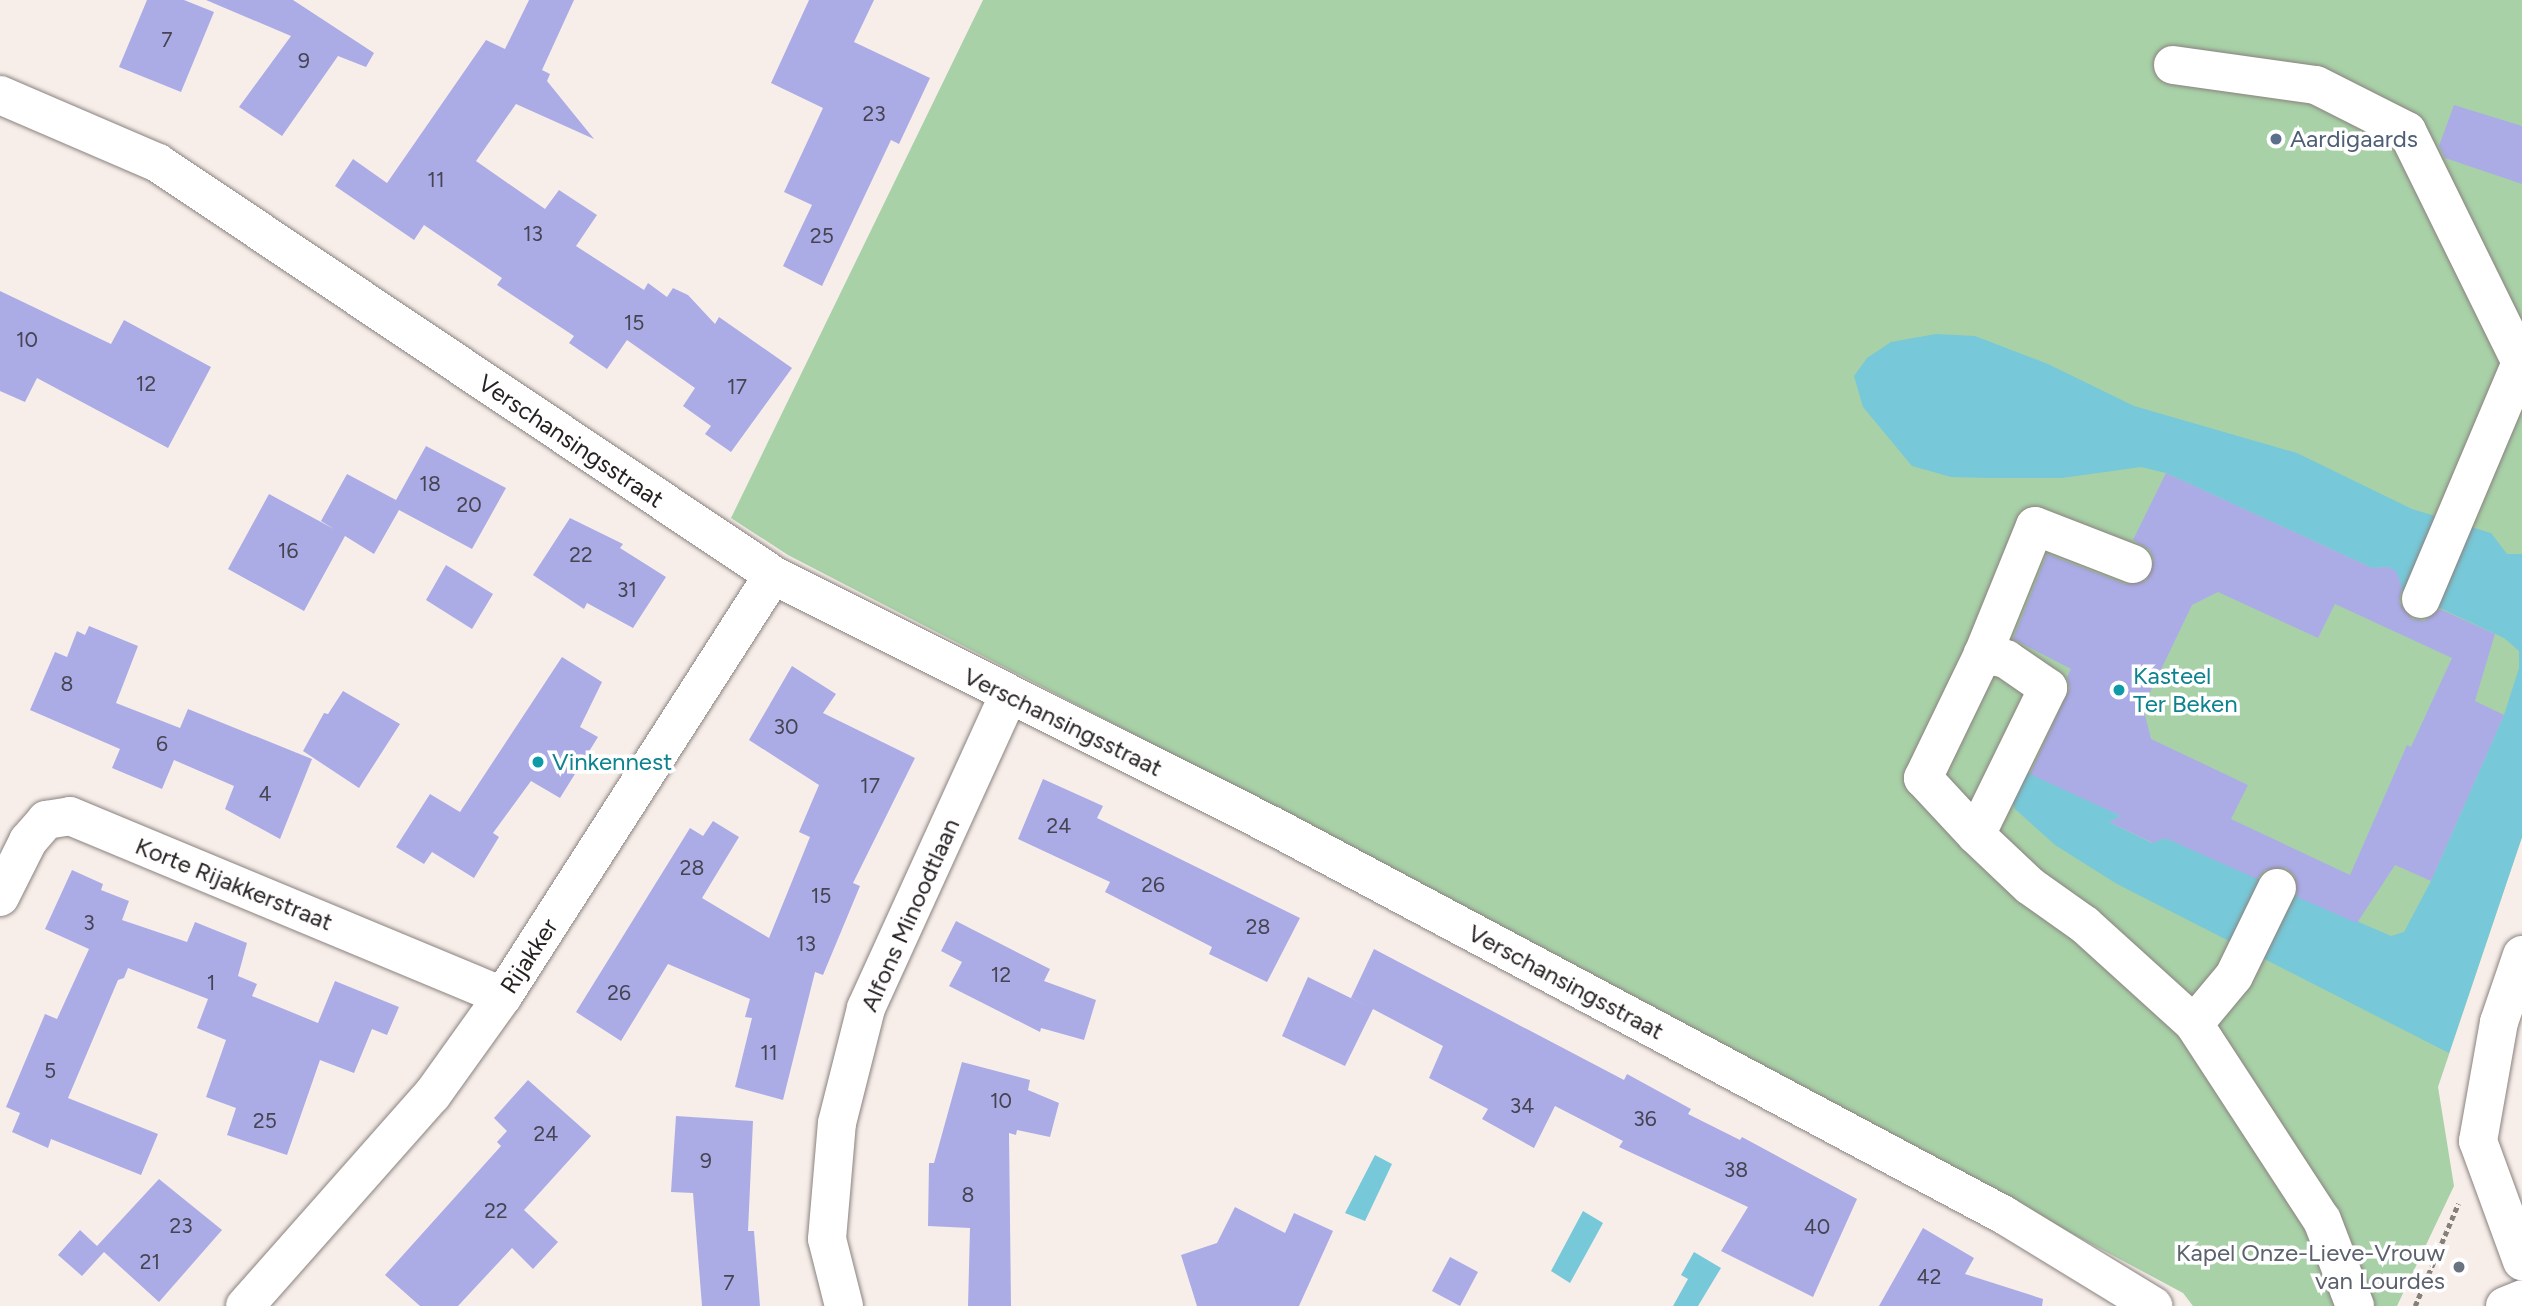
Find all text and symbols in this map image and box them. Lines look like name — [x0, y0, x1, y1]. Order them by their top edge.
house number: 7 — [161, 27, 173, 53]
house number: 9 — [298, 48, 310, 74]
house number: 23 — [862, 101, 886, 127]
place label: Aardigaards — [2290, 125, 2418, 153]
marker: Aardigaards — [2268, 131, 2284, 147]
house number: 11 — [427, 167, 445, 193]
house number: 13 — [523, 221, 543, 247]
house number: 25 — [810, 223, 834, 249]
house number: 15 — [624, 310, 644, 336]
house number: 10 — [16, 327, 38, 353]
street label: Verschansingsstraat — [473, 368, 669, 514]
house number: 12 — [136, 371, 156, 397]
house number: 17 — [727, 374, 747, 400]
house number: 18 — [419, 471, 441, 497]
house number: 20 — [456, 492, 482, 518]
house number: 16 — [278, 538, 298, 564]
house number: 22 — [569, 542, 593, 568]
house number: 31 — [617, 577, 637, 603]
street label: Verschansingsstraat — [959, 661, 1167, 783]
place label: Kasteel Ter Beken — [2133, 662, 2238, 718]
house number: 8 — [61, 671, 73, 697]
marker: Kasteel Ter Beken — [2111, 682, 2127, 698]
house number: 30 — [774, 714, 798, 740]
house number: 6 — [156, 731, 168, 757]
place label: Vinkennest — [552, 748, 672, 776]
marker: Vinkennest — [530, 754, 546, 770]
house number: 17 — [860, 773, 880, 799]
house number: 4 — [258, 781, 272, 807]
house number: 24 — [1047, 813, 1071, 839]
street label: Alfons Minoodtlaan — [855, 814, 965, 1016]
street label: Korte Rijakkerstraat — [131, 831, 337, 937]
house number: 28 — [680, 855, 704, 881]
house number: 26 — [1141, 872, 1165, 898]
house number: 15 — [811, 883, 831, 909]
house number: 3 — [83, 910, 95, 936]
street label: Rijakker — [494, 913, 564, 999]
house number: 28 — [1246, 914, 1270, 940]
street label: Verschansingsstraat — [1463, 918, 1669, 1046]
house number: 13 — [796, 931, 816, 957]
house number: 12 — [991, 962, 1011, 988]
house number: 1 — [207, 970, 215, 996]
house number: 26 — [607, 980, 631, 1006]
house number: 11 — [760, 1040, 778, 1066]
house number: 5 — [44, 1058, 56, 1084]
house number: 10 — [990, 1088, 1012, 1114]
house number: 34 — [1510, 1093, 1534, 1119]
house number: 36 — [1633, 1106, 1657, 1132]
house number: 25 — [253, 1108, 277, 1134]
house number: 24 — [534, 1121, 558, 1147]
house number: 9 — [700, 1148, 712, 1174]
house number: 38 — [1724, 1157, 1748, 1183]
house number: 8 — [962, 1182, 974, 1208]
house number: 22 — [484, 1198, 508, 1224]
house number: 23 — [169, 1213, 193, 1239]
house number: 40 — [1804, 1214, 1830, 1240]
place label: Kapel Onze-Lieve-Vrouw van Lourdes — [2176, 1239, 2445, 1295]
house number: 21 — [140, 1249, 160, 1275]
marker: Kapel Onze-Lieve-Vrouw van Lourdes — [2451, 1259, 2467, 1275]
house number: 42 — [1917, 1264, 1941, 1290]
house number: 7 — [723, 1270, 735, 1296]

